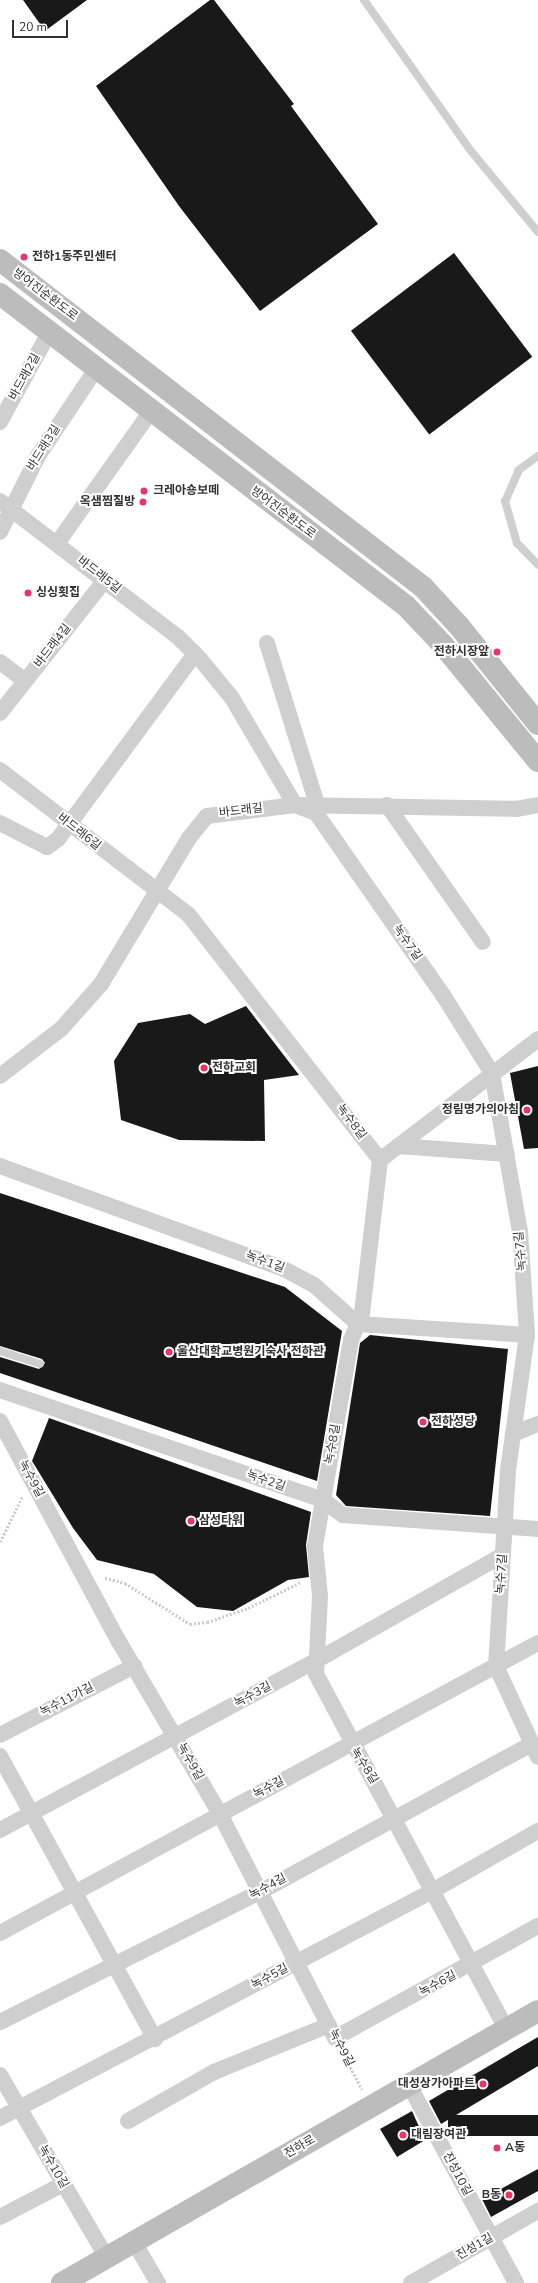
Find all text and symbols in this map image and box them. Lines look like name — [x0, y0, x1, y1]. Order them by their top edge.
scale bar — [14, 12, 70, 38]
text: 20 m — [19, 19, 47, 35]
place label: 전하1동주민센터 — [32, 250, 116, 264]
marker: 전하1동주민센터 — [19, 252, 29, 262]
street label: 방어진순환도로 — [10, 266, 80, 324]
street label: 바드래2길 — [6, 351, 44, 403]
street label: 바드래3길 — [24, 422, 64, 474]
place label: 크레아숑보떼 — [153, 484, 219, 498]
street label: 방어진순환도로 — [248, 484, 318, 542]
marker: 크레아숑보떼 — [138, 485, 150, 497]
place label: 옥샘찜질방 — [80, 495, 135, 509]
marker: 옥샘찜질방 — [138, 497, 148, 507]
street label: 바드래5길 — [74, 554, 124, 596]
place label: 싱싱횟집 — [36, 586, 80, 600]
marker: 싱싱횟집 — [23, 588, 33, 598]
street label: 바드래4길 — [32, 621, 74, 671]
place label: 전하시장앞 — [434, 645, 489, 659]
marker: 전하시장앞 — [492, 647, 502, 657]
street label: 바드래길 — [218, 801, 264, 821]
street label: 바드래6길 — [54, 811, 104, 853]
street label: 녹수7길 — [390, 922, 424, 964]
place label: 전하교회 — [212, 1061, 256, 1075]
marker: 전하교회 — [199, 1063, 209, 1073]
street label: 녹수8길 — [333, 1102, 369, 1142]
place label: 정림명가의아침 — [442, 1103, 519, 1117]
marker: 정림명가의아침 — [522, 1105, 532, 1115]
street label: 녹수7길 — [512, 1230, 530, 1272]
street label: 녹수1길 — [244, 1248, 286, 1276]
place label: 울산대학교병원기숙사 전하관 — [177, 1345, 324, 1359]
marker: 울산대학교병원기숙사 전하관 — [164, 1347, 174, 1357]
place label: 전하성당 — [431, 1415, 475, 1429]
marker: 전하성당 — [418, 1417, 428, 1427]
street label: 녹수8길 — [322, 1423, 344, 1465]
street label: 녹수9길 — [15, 1458, 47, 1500]
street label: 녹수2길 — [245, 1468, 287, 1494]
place label: 삼성타워 — [199, 1514, 243, 1528]
marker: 삼성타워 — [186, 1516, 196, 1526]
street label: 녹수7길 — [493, 1553, 511, 1595]
street label: 녹수3길 — [232, 1679, 274, 1711]
street label: 녹수11가길 — [38, 1680, 96, 1720]
street label: 녹수9길 — [174, 1741, 206, 1783]
street label: 녹수8길 — [347, 1745, 381, 1787]
street label: 녹수길 — [251, 1774, 287, 1802]
street label: 녹수4길 — [247, 1871, 289, 1903]
street label: 녹수5길 — [249, 1961, 291, 1993]
street label: 녹수6길 — [417, 1968, 459, 2000]
street label: 녹수9길 — [325, 2027, 357, 2069]
place label: 대성상가아파트 — [398, 2077, 475, 2091]
marker: 대성상가아파트 — [478, 2079, 488, 2089]
place label: 대림장여관 — [411, 2128, 466, 2142]
marker: 대림장여관 — [398, 2130, 408, 2140]
street label: 전하로 — [282, 2132, 318, 2162]
place label: A동 — [505, 2141, 525, 2155]
street label: 녹수10길 — [35, 2143, 71, 2191]
marker: A동 — [492, 2143, 502, 2153]
street label: 진성10길 — [439, 2150, 475, 2198]
place label: B동 — [482, 2188, 501, 2202]
marker: B동 — [504, 2190, 514, 2200]
street label: 진성1길 — [454, 2231, 496, 2263]

